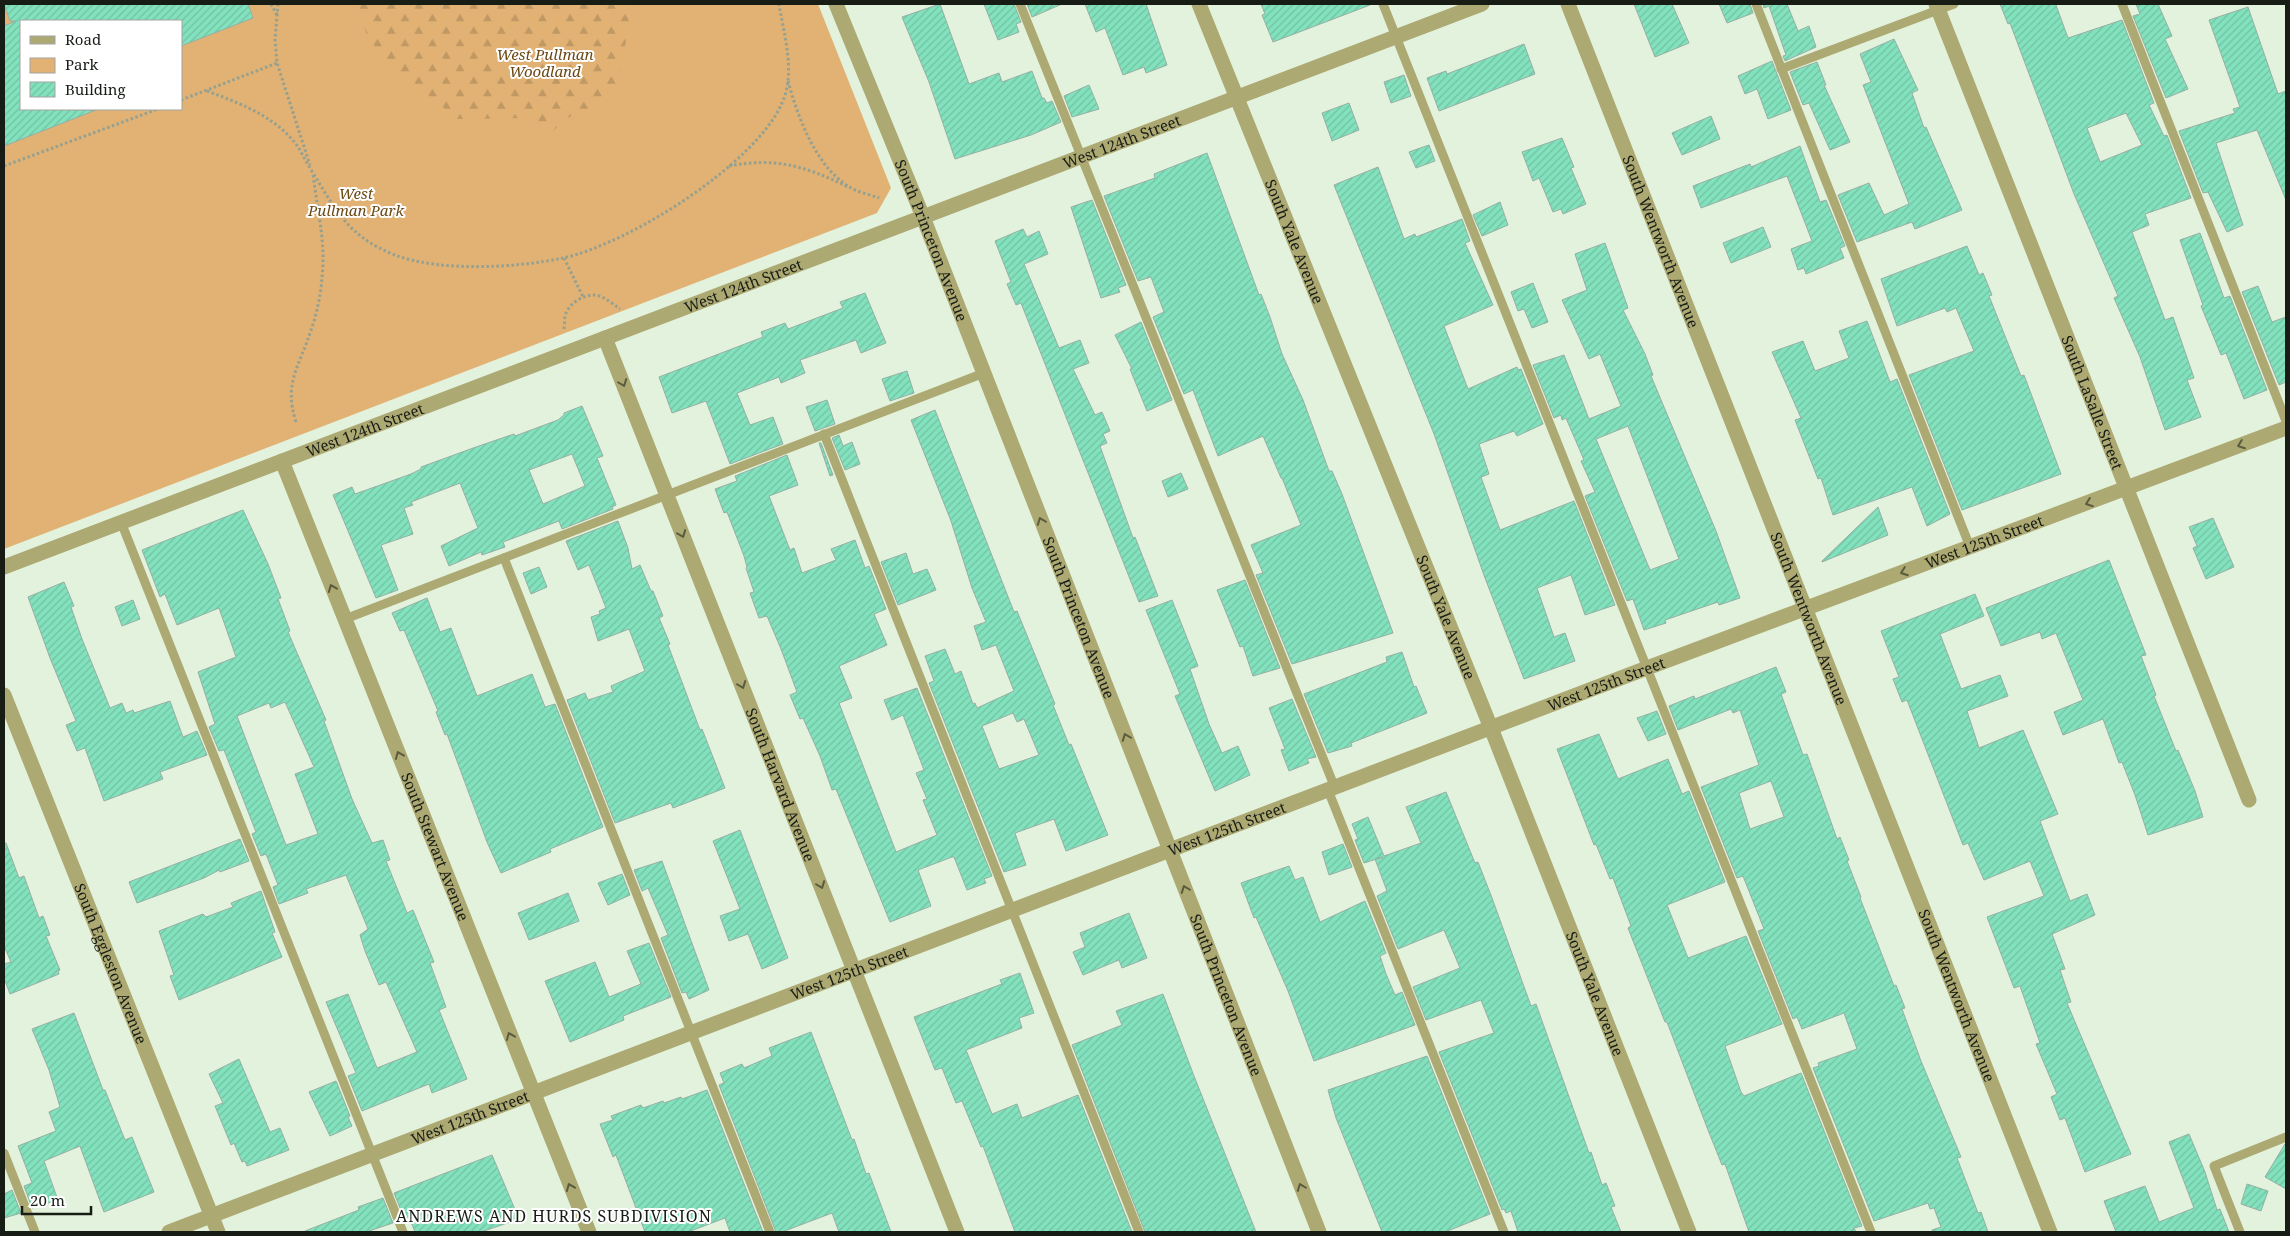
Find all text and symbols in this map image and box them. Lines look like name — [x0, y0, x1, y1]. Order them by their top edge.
legend — [20, 20, 182, 110]
text: Road — [65, 29, 101, 49]
park label: West Pullman Woodland — [496, 44, 594, 81]
text: Park — [65, 54, 99, 74]
text: Building — [65, 79, 126, 99]
street label: West 124th Street — [1060, 110, 1183, 173]
street label: South Wentworth Avenue — [1618, 152, 1704, 331]
street label: South Princeton Avenue — [891, 157, 973, 324]
street label: South Yale Avenue — [1261, 176, 1329, 306]
park label: West Pullman Park — [307, 183, 404, 220]
street label: West 124th Street — [681, 254, 805, 317]
street label: South LaSalle Street — [2057, 332, 2128, 472]
one-way arrow — [617, 378, 627, 387]
street label: West 124th Street — [303, 398, 426, 461]
one-way arrow — [2237, 439, 2245, 449]
one-way arrow — [2085, 497, 2093, 507]
street label: West 125th Street — [1922, 510, 2046, 573]
one-way arrow — [1037, 517, 1047, 526]
one-way arrow — [676, 529, 687, 538]
street label: South Wentworth Avenue — [1766, 529, 1852, 708]
street label: South Princeton Avenue — [1039, 534, 1120, 701]
street label: South Yale Avenue — [1412, 552, 1480, 682]
one-way arrow — [1900, 566, 1908, 576]
one-way arrow — [328, 584, 338, 592]
street label: West 125th Street — [1544, 652, 1668, 715]
one-way arrow — [736, 681, 746, 689]
street label: South Harvard Avenue — [742, 705, 820, 864]
one-way arrow — [1122, 734, 1132, 742]
one-way arrow — [394, 751, 405, 760]
street label: South Stewart Avenue — [397, 770, 474, 924]
street label: West 125th Street — [1165, 797, 1288, 860]
street label: South Eggleston Avenue — [70, 880, 152, 1047]
one-way arrow — [815, 881, 825, 889]
one-way arrow — [1181, 885, 1191, 894]
street label: South Wentworth Avenue — [1914, 906, 2000, 1085]
street label: South Princeton Avenue — [1186, 911, 1267, 1079]
street label: South Yale Avenue — [1562, 928, 1629, 1059]
street label: West 125th Street — [787, 941, 911, 1004]
one-way arrow — [506, 1032, 517, 1041]
street label: West 125th Street — [408, 1086, 532, 1149]
one-way arrow — [566, 1183, 577, 1192]
one-way arrow — [1297, 1183, 1307, 1192]
scale bar — [22, 1184, 91, 1216]
text: 20 m — [30, 1190, 65, 1210]
district label: ANDREWS AND HURDS SUBDIVISION — [396, 1205, 712, 1227]

